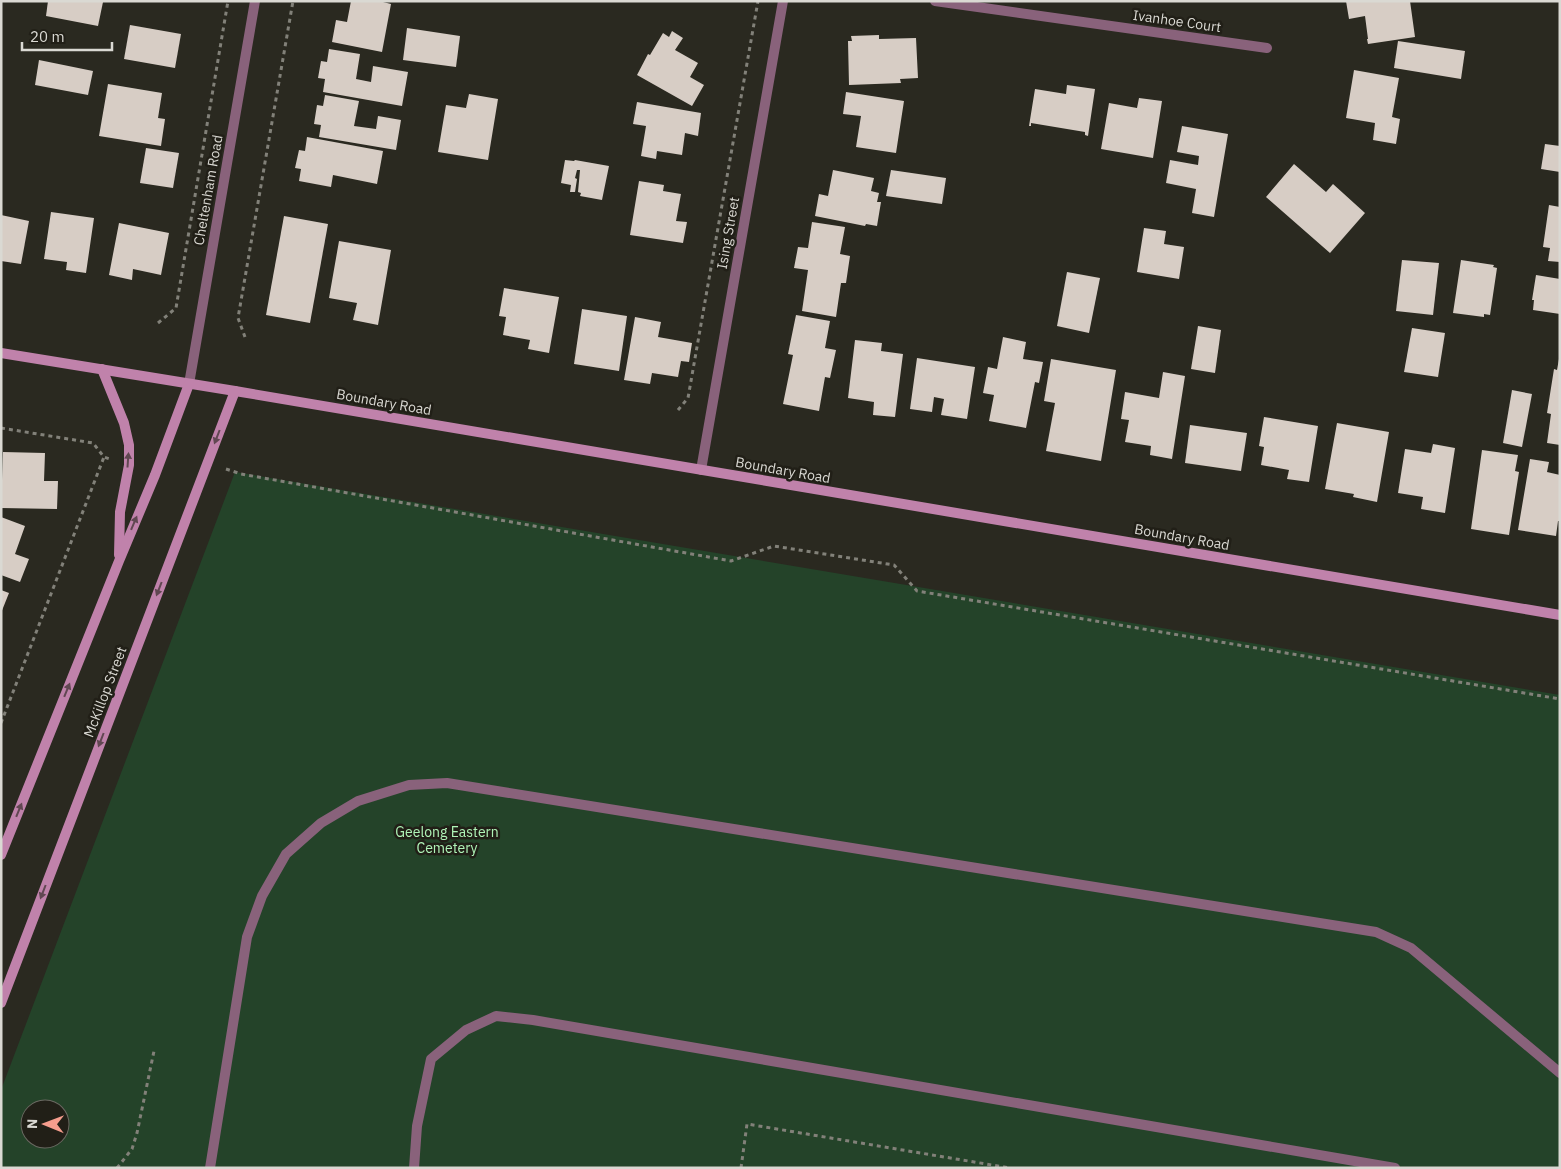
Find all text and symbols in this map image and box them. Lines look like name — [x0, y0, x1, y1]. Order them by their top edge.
street label: Ivanhoe Court — [1132, 6, 1222, 36]
scale bar — [22, 20, 112, 52]
text: 20 m — [30, 27, 65, 46]
street label: Cheltenham Road — [189, 133, 227, 247]
street label: Ising Street — [713, 195, 743, 270]
street label: Boundary Road — [335, 385, 433, 419]
one-way arrow — [213, 430, 221, 445]
one-way arrow — [125, 452, 133, 468]
street label: Boundary Road — [734, 453, 832, 487]
one-way arrow — [131, 516, 139, 530]
street label: Boundary Road — [1133, 520, 1231, 554]
one-way arrow — [155, 581, 162, 596]
street label: McKillop Street — [79, 644, 131, 740]
one-way arrow — [63, 682, 71, 697]
one-way arrow — [97, 733, 104, 748]
one-way arrow — [16, 803, 24, 817]
park label: Geelong Eastern Cemetery — [395, 823, 499, 857]
one-way arrow — [39, 885, 47, 899]
north arrow — [20, 1099, 70, 1149]
text: N — [23, 1119, 41, 1129]

